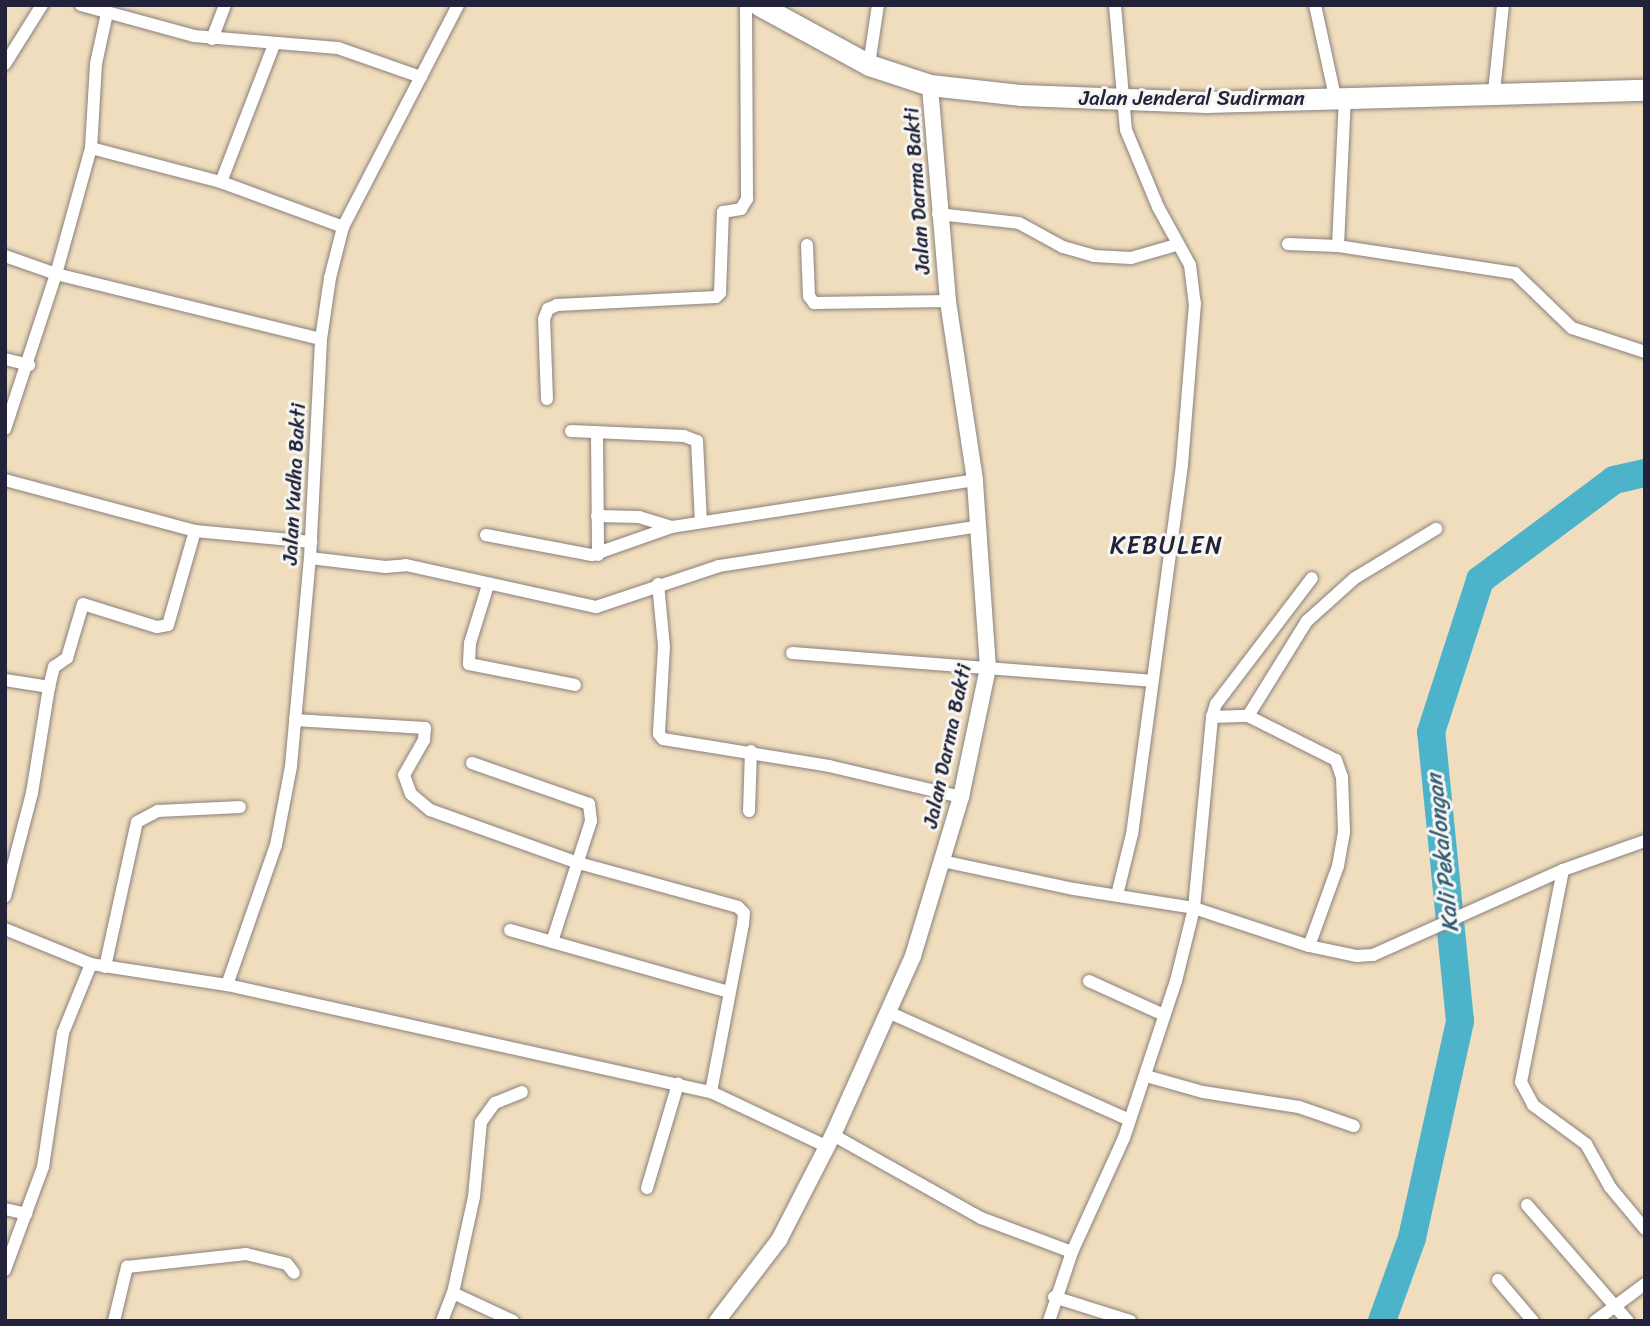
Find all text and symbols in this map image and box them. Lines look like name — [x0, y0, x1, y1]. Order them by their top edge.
street label: Jalan Jenderal Sudirman — [1079, 85, 1305, 111]
street label: Jalan Darma Bakti — [899, 107, 935, 275]
street label: Jalan Yudha Bakti — [277, 402, 311, 566]
district label: KEBULEN — [1111, 532, 1223, 560]
street label: Jalan Darma Bakti — [917, 661, 977, 831]
water label: Kali Pekalongan — [1421, 772, 1465, 934]

